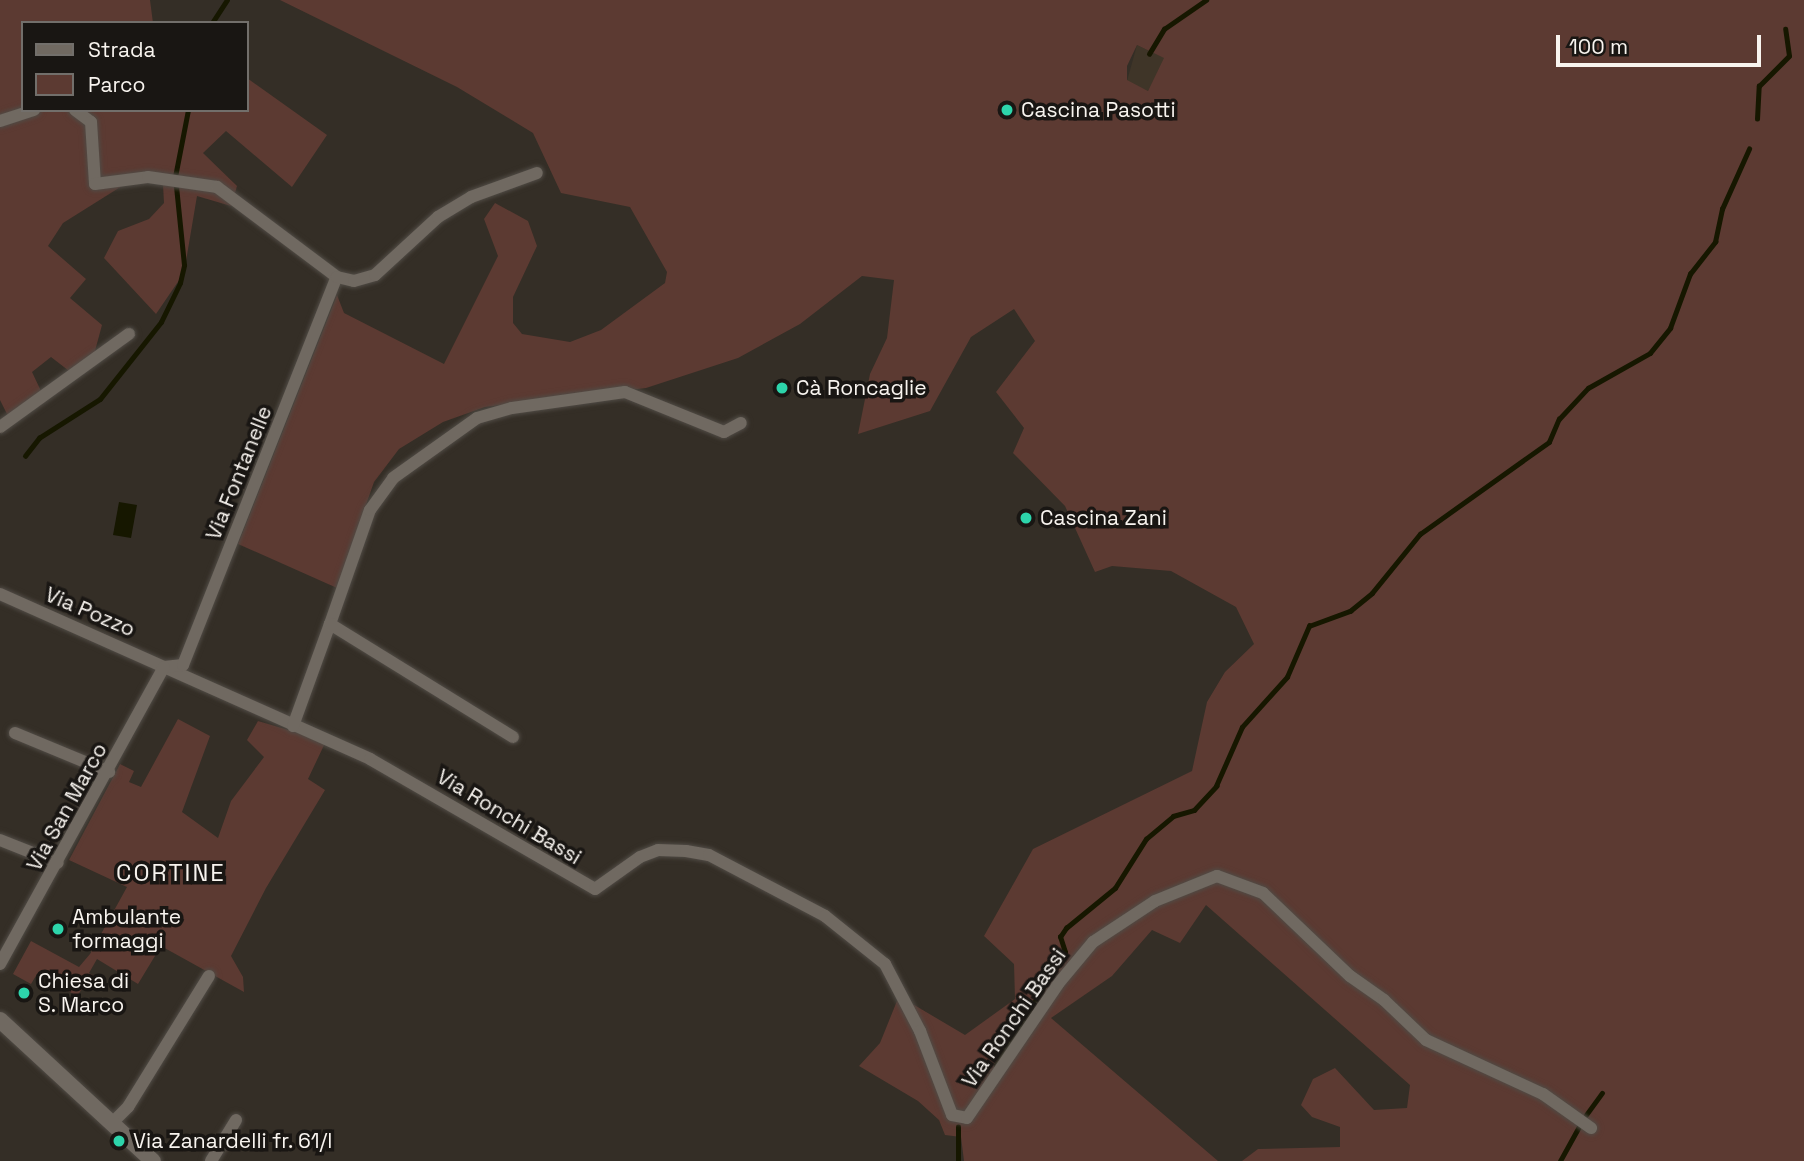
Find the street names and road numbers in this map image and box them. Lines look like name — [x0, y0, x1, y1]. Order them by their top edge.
street label: Via Fontanelle — [201, 402, 277, 544]
street label: Via Pozzo — [41, 582, 139, 642]
street label: Via San Marco — [22, 739, 112, 875]
street label: Via Ronchi Bassi — [432, 764, 586, 870]
street label: Via Ronchi Bassi — [957, 944, 1071, 1092]

